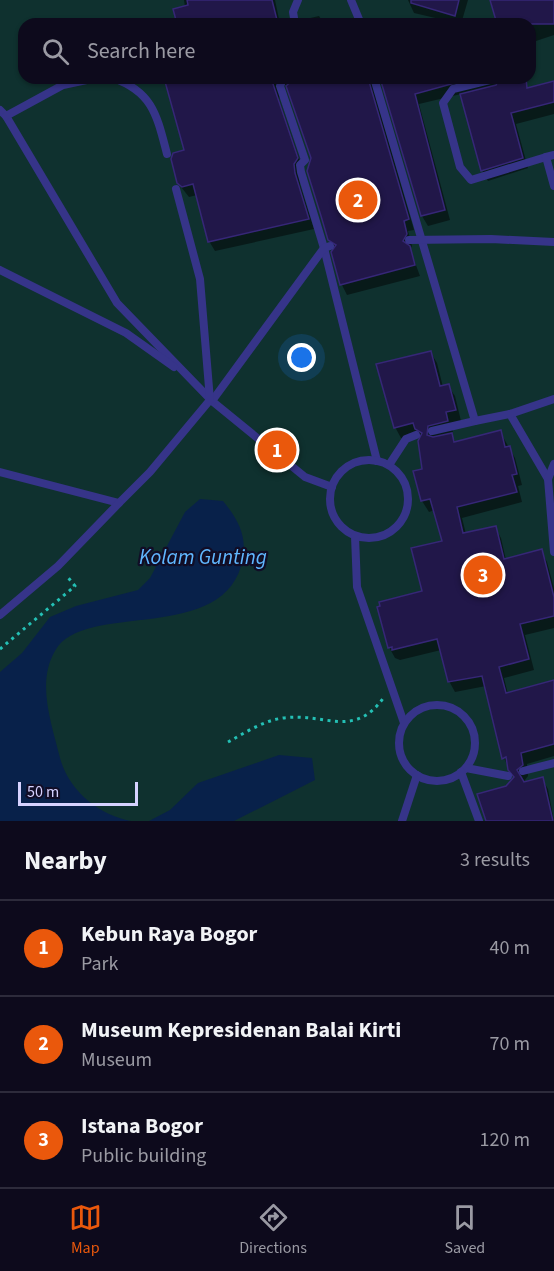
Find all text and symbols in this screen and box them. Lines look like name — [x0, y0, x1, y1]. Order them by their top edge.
search box — [18, 18, 536, 84]
icon: search — [39, 35, 72, 68]
text: Search here — [87, 35, 195, 67]
pin: 2 — [338, 178, 378, 222]
your location — [287, 343, 316, 372]
pin: 1 — [258, 428, 296, 472]
water label: Kolam Gunting — [139, 542, 267, 572]
pin: 3 — [464, 552, 502, 598]
scale bar — [18, 779, 138, 806]
text: 50 m — [27, 781, 59, 803]
text: Nearby — [24, 842, 107, 879]
text: 3 results — [460, 846, 530, 874]
text: Kebun Raya Bogor — [81, 918, 257, 950]
text: 1 — [38, 934, 49, 962]
text: 40 m — [490, 934, 530, 962]
text: Park — [81, 950, 118, 978]
text: Museum Kepresidenan Balai Kirti — [81, 1014, 401, 1046]
text: 2 — [38, 1030, 49, 1058]
text: 70 m — [490, 1030, 530, 1058]
text: Museum — [81, 1046, 152, 1074]
text: Istana Bogor — [81, 1110, 203, 1142]
text: 3 — [38, 1126, 49, 1154]
text: 120 m — [480, 1126, 530, 1154]
text: Public building — [81, 1142, 206, 1170]
tab: Map — [69, 1201, 102, 1259]
tab: Directions — [239, 1201, 307, 1259]
tab: Saved — [444, 1201, 485, 1259]

